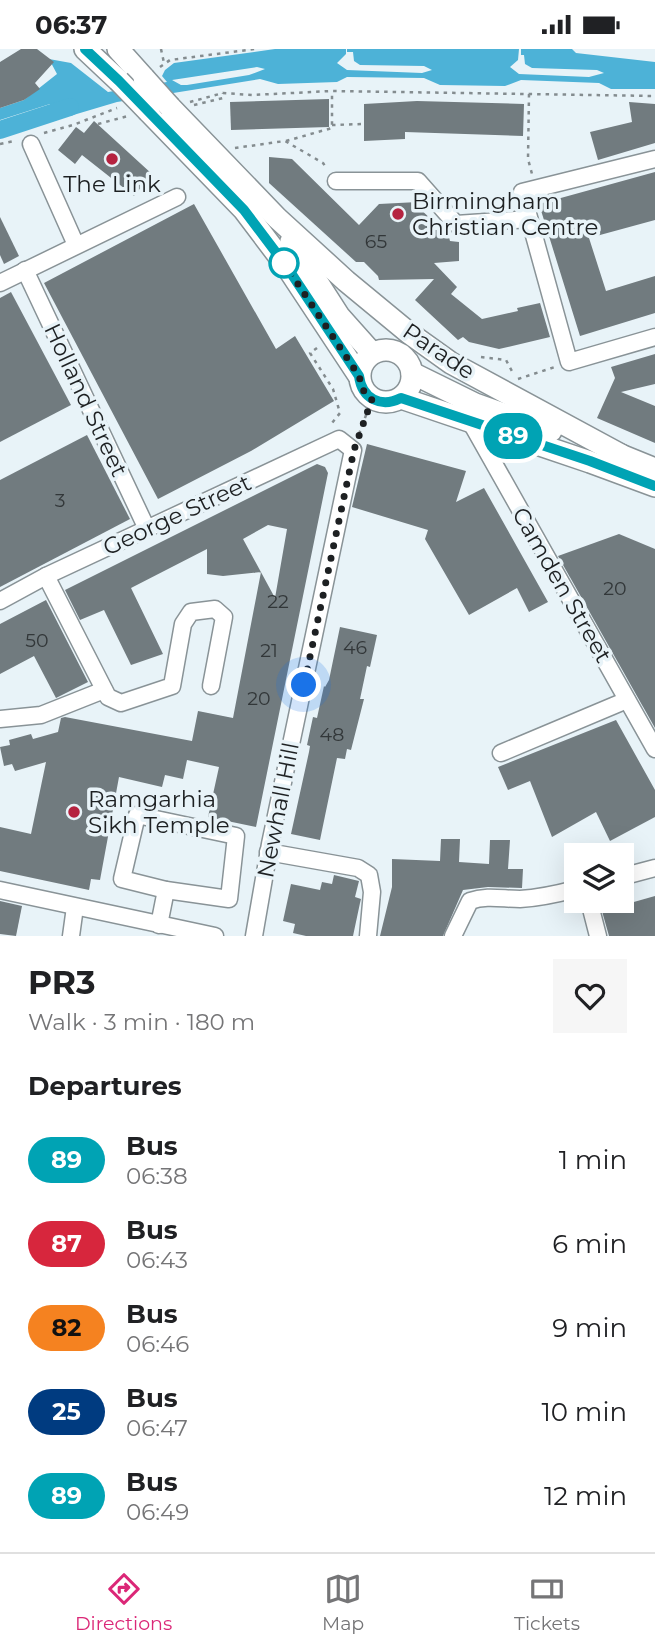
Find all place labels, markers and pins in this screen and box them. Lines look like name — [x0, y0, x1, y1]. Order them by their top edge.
marker: The Link — [104, 151, 120, 167]
place label: The Link — [63, 170, 161, 198]
place label: Birmingham Christian Centre — [412, 187, 598, 241]
marker: Birmingham Christian Centre — [390, 206, 406, 222]
unlabelled marker — [269, 248, 299, 278]
place label: Ramgarhia Sikh Temple — [88, 785, 230, 839]
marker: Ramgarhia Sikh Temple — [66, 804, 82, 820]

